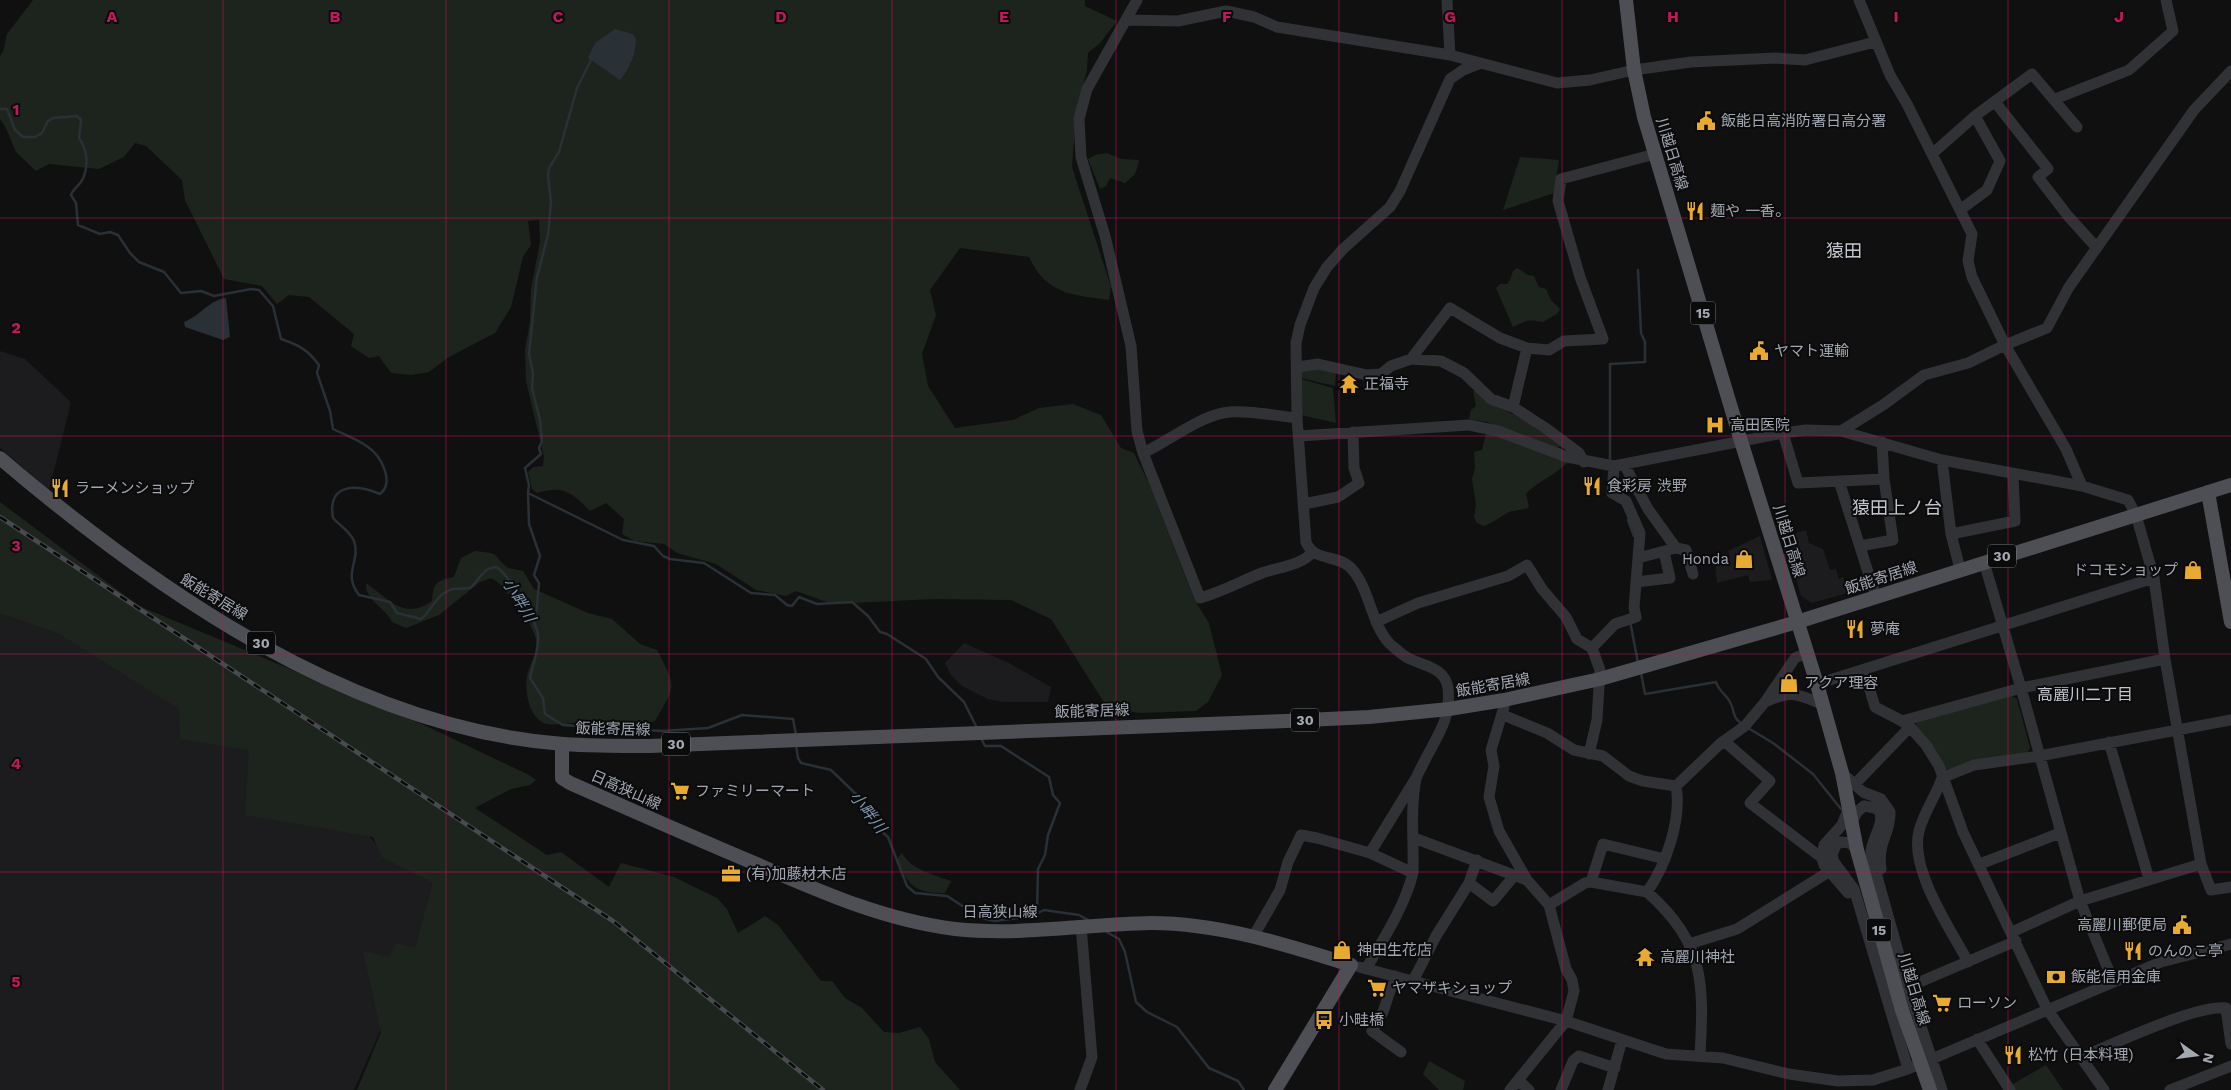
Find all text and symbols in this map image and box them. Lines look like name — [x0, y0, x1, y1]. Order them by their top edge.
text: A — [107, 7, 118, 26]
text: B — [330, 7, 341, 26]
text: C — [553, 7, 564, 26]
text: D — [775, 7, 787, 26]
text: E — [999, 7, 1009, 26]
text: F — [1222, 7, 1232, 26]
text: G — [1444, 7, 1456, 26]
text: H — [1667, 7, 1679, 26]
text: I — [1893, 7, 1899, 26]
text: J — [2114, 7, 2124, 26]
text: 1 — [13, 100, 19, 119]
public building icon: 飯能日高消防署日高分署 — [1695, 110, 1717, 132]
place label: 飯能日高消防署日高分署 — [1721, 112, 1886, 130]
street label: 川越日高線 — [1652, 115, 1692, 193]
restaurant icon: 麺や 一香。 — [1684, 200, 1706, 222]
place label: 麺や 一香。 — [1710, 202, 1790, 220]
district label: 猿田 — [1826, 240, 1862, 261]
road number: 15 — [1690, 302, 1716, 324]
text: 2 — [11, 318, 21, 337]
public building icon: ヤマト運輸 — [1748, 340, 1770, 362]
place label: ヤマト運輸 — [1774, 342, 1849, 360]
temple icon: 正福寺 — [1338, 373, 1360, 395]
place label: 正福寺 — [1364, 375, 1409, 393]
hospital icon: 高田医院 — [1704, 414, 1726, 436]
place label: 高田医院 — [1730, 416, 1790, 434]
restaurant icon: 食彩房 渋野 — [1581, 475, 1603, 497]
restaurant icon: ラーメンショップ — [49, 477, 71, 499]
place label: 食彩房 渋野 — [1607, 477, 1687, 495]
place label: ラーメンショップ — [75, 479, 194, 497]
district label: 猿田上ノ台 — [1852, 497, 1942, 518]
street label: 川越日高線 — [1769, 502, 1809, 580]
text: 3 — [11, 536, 21, 555]
road number: 30 — [1988, 544, 2016, 568]
shop icon: Honda — [1733, 548, 1755, 570]
place label: Honda — [1682, 550, 1730, 568]
street label: 飯能寄居線 — [1843, 558, 1919, 598]
shop icon: ドコモショップ — [2182, 559, 2204, 581]
place label: ドコモショップ — [2073, 561, 2178, 579]
street label: 飯能寄居線 — [177, 570, 251, 624]
water label: 小畔川 — [498, 575, 541, 627]
restaurant icon: 夢庵 — [1844, 618, 1866, 640]
place label: 夢庵 — [1870, 620, 1900, 638]
road number: 30 — [247, 632, 275, 654]
street label: 飯能寄居線 — [1454, 670, 1532, 700]
shop icon: アクア理容 — [1778, 672, 1800, 694]
place label: アクア理容 — [1804, 674, 1878, 692]
district label: 高麗川二丁目 — [2037, 685, 2133, 704]
street label: 飯能寄居線 — [1054, 701, 1130, 721]
road number: 30 — [1291, 708, 1319, 732]
street label: 飯能寄居線 — [575, 719, 651, 739]
road number: 30 — [662, 732, 690, 756]
text: 4 — [11, 754, 21, 773]
street label: 日高狭山線 — [588, 767, 664, 813]
supermarket icon: ファミリーマート — [669, 780, 691, 802]
place label: ファミリーマート — [695, 782, 815, 800]
water label: 小畔川 — [846, 787, 891, 838]
office icon: (有)加藤材木店 — [720, 863, 742, 885]
place label: (有)加藤材木店 — [746, 865, 847, 883]
street label: 日高狭山線 — [962, 903, 1038, 921]
public building icon: 高麗川郵便局 — [2171, 914, 2193, 936]
place label: 高麗川郵便局 — [2077, 916, 2167, 934]
road number: 15 — [1866, 918, 1892, 942]
shop icon: 神田生花店 — [1331, 939, 1353, 961]
restaurant icon: のんのこ亭 — [2122, 940, 2144, 962]
place label: 神田生花店 — [1357, 941, 1432, 959]
place label: のんのこ亭 — [2148, 942, 2223, 960]
temple icon: 高麗川神社 — [1634, 946, 1656, 968]
place label: 高麗川神社 — [1660, 948, 1735, 966]
street label: 川越日高線 — [1894, 950, 1934, 1028]
bank icon: 飯能信用金庫 — [2045, 966, 2067, 988]
place label: 飯能信用金庫 — [2071, 968, 2161, 986]
text: 5 — [11, 972, 21, 991]
supermarket icon: ヤマザキショップ — [1366, 977, 1388, 999]
place label: ヤマザキショップ — [1392, 979, 1512, 997]
supermarket icon: ローソン — [1931, 992, 1953, 1014]
place label: ローソン — [1957, 994, 2017, 1012]
bus stop icon: 小畦橋 — [1313, 1009, 1335, 1031]
place label: 小畦橋 — [1339, 1011, 1384, 1029]
north arrow — [2171, 1030, 2221, 1080]
restaurant icon: 松竹 (日本料理) — [2002, 1044, 2024, 1066]
place label: 松竹 (日本料理) — [2028, 1046, 2134, 1064]
text: N — [2200, 1051, 2218, 1065]

